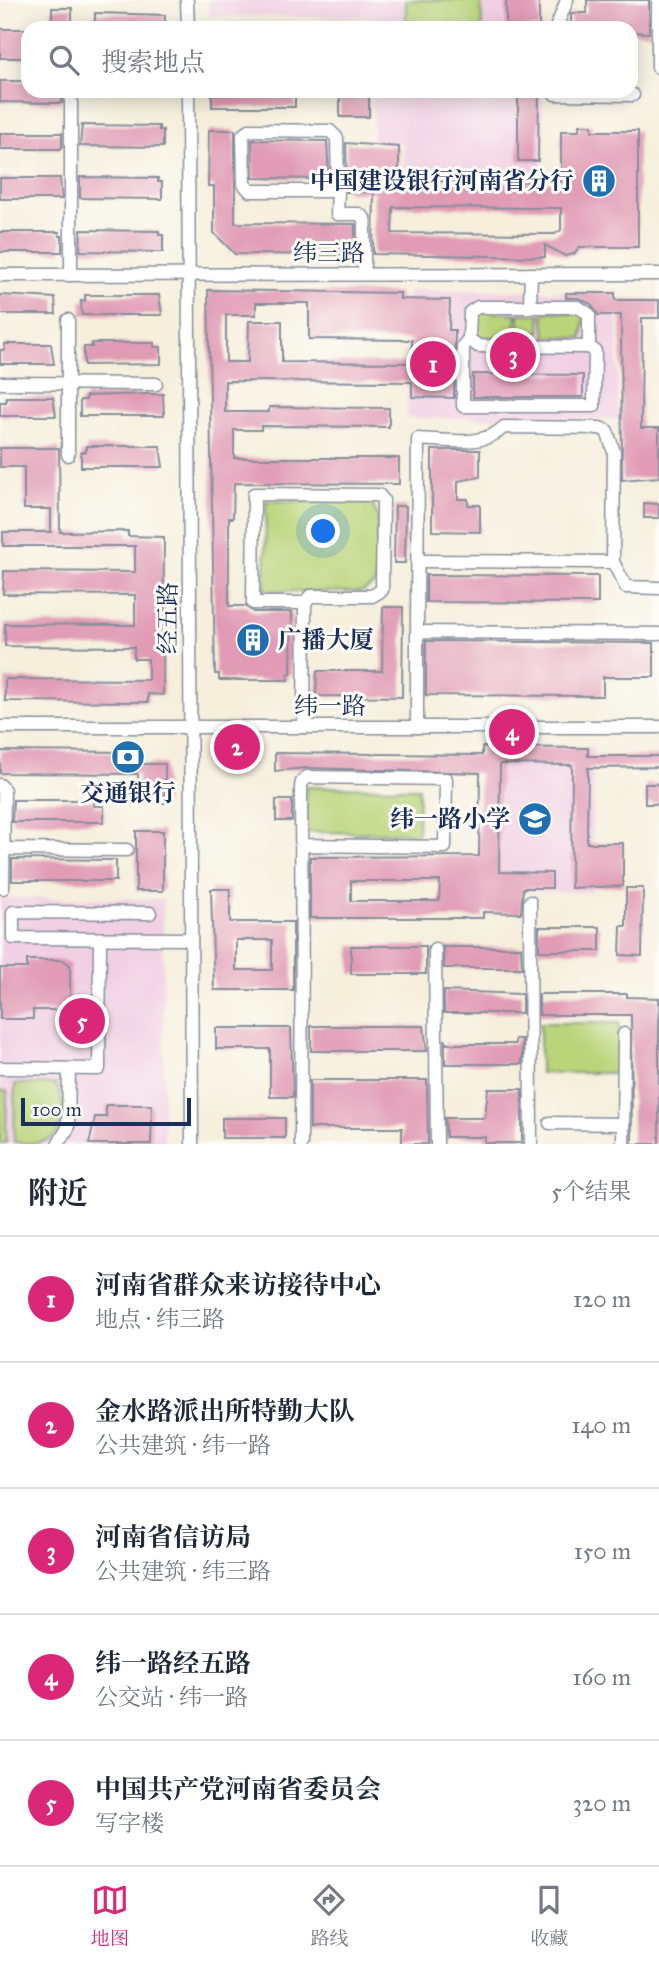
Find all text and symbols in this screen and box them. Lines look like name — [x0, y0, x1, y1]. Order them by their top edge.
search box — [21, 21, 638, 98]
icon: search — [45, 41, 83, 79]
text: 搜索地点 — [101, 46, 205, 78]
building icon: 中国建设银行河南省分行 — [580, 162, 618, 200]
place label: 中国建设银行河南省分行 — [310, 166, 574, 196]
street label: 纬三路 — [293, 238, 365, 268]
pin: 3 — [490, 329, 536, 381]
pin: 1 — [410, 338, 456, 390]
your location — [306, 514, 340, 548]
street label: 经五路 — [153, 582, 183, 654]
building icon: 广播大厦 — [234, 621, 272, 659]
place label: 广播大厦 — [278, 625, 374, 655]
street label: 纬一路 — [294, 691, 366, 721]
pin: 4 — [489, 706, 535, 758]
pin: 2 — [214, 721, 260, 773]
bank icon: 交通银行 — [109, 738, 147, 776]
place label: 交通银行 — [80, 778, 176, 808]
school or university icon: 纬一路小学 — [516, 800, 554, 838]
place label: 纬一路小学 — [390, 804, 510, 834]
pin: 5 — [59, 995, 105, 1047]
scale bar — [21, 1095, 191, 1127]
text: 100 m — [32, 1098, 82, 1121]
text: 附近 — [28, 1175, 88, 1211]
text: 5个结果 — [551, 1177, 631, 1205]
text: 河南省群众来访接待中心 — [95, 1269, 381, 1301]
text: 1 — [46, 1285, 56, 1313]
text: 120 m — [573, 1285, 631, 1313]
text: 地点 · 纬三路 — [95, 1305, 225, 1333]
text: 金水路派出所特勤大队 — [95, 1395, 355, 1427]
text: 2 — [45, 1411, 57, 1439]
text: 140 m — [571, 1411, 631, 1439]
text: 公共建筑 · 纬一路 — [95, 1431, 271, 1459]
text: 河南省信访局 — [95, 1521, 251, 1553]
text: 3 — [46, 1537, 56, 1565]
text: 150 m — [574, 1537, 631, 1565]
text: 公共建筑 · 纬三路 — [95, 1557, 271, 1585]
text: 纬一路经五路 — [95, 1647, 251, 1679]
text: 4 — [45, 1663, 57, 1691]
text: 160 m — [573, 1663, 631, 1691]
text: 公交站 · 纬一路 — [95, 1683, 248, 1711]
text: 中国共产党河南省委员会 — [95, 1773, 381, 1805]
text: 5 — [46, 1789, 56, 1817]
text: 320 m — [573, 1789, 631, 1817]
text: 写字楼 — [95, 1809, 164, 1837]
tab: 地图 — [91, 1881, 129, 1950]
tab: 路线 — [310, 1881, 348, 1950]
tab: 收藏 — [530, 1881, 568, 1950]

